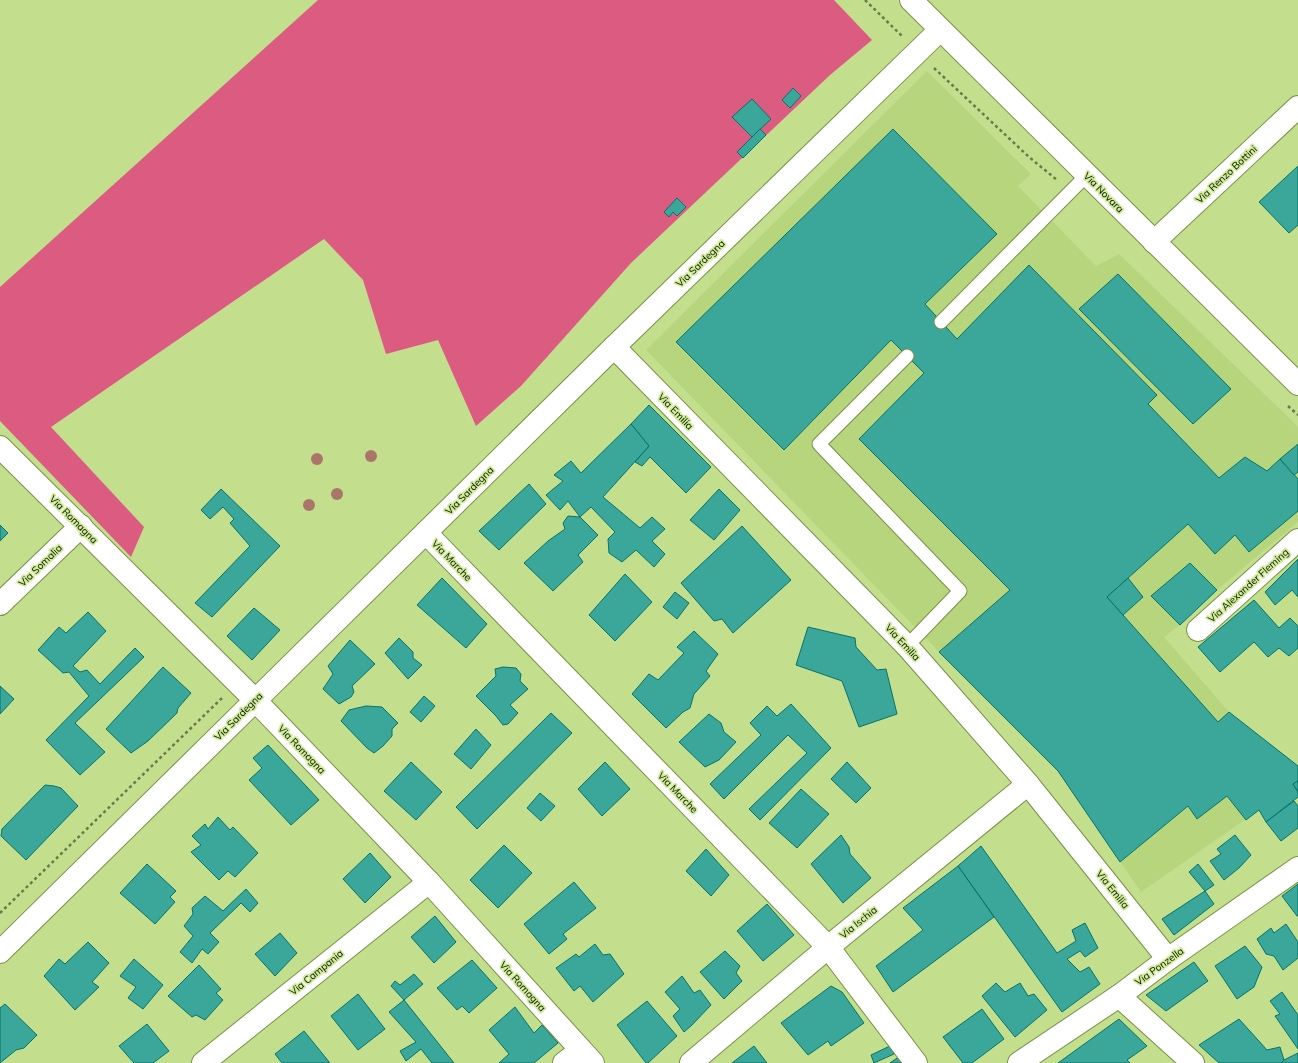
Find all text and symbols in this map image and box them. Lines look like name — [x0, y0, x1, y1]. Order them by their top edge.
street label: Via Renzo Bottini — [1193, 143, 1260, 206]
street label: Via Novara — [1081, 169, 1127, 215]
street label: Via Sardegna — [673, 237, 728, 290]
street label: Via Emilia — [655, 390, 696, 432]
street label: Via Sardegna — [442, 463, 496, 517]
street label: Via Romagna — [47, 492, 101, 546]
street label: Via Marche — [429, 537, 475, 584]
street label: Via Somalia — [16, 541, 65, 589]
street label: Via Alexander Fleming — [1205, 546, 1291, 625]
street label: Via Emilia — [882, 621, 923, 664]
street label: Via Sardegna — [211, 689, 265, 743]
street label: Via Romagna — [275, 722, 328, 777]
street label: Via Marche — [655, 769, 701, 816]
street label: Via Emilia — [1093, 867, 1132, 911]
street label: Via Ischia — [837, 903, 880, 942]
street label: Via Ponzella — [1132, 944, 1186, 988]
street label: Via Campania — [287, 947, 346, 998]
street label: Via Romagna — [497, 959, 549, 1014]

